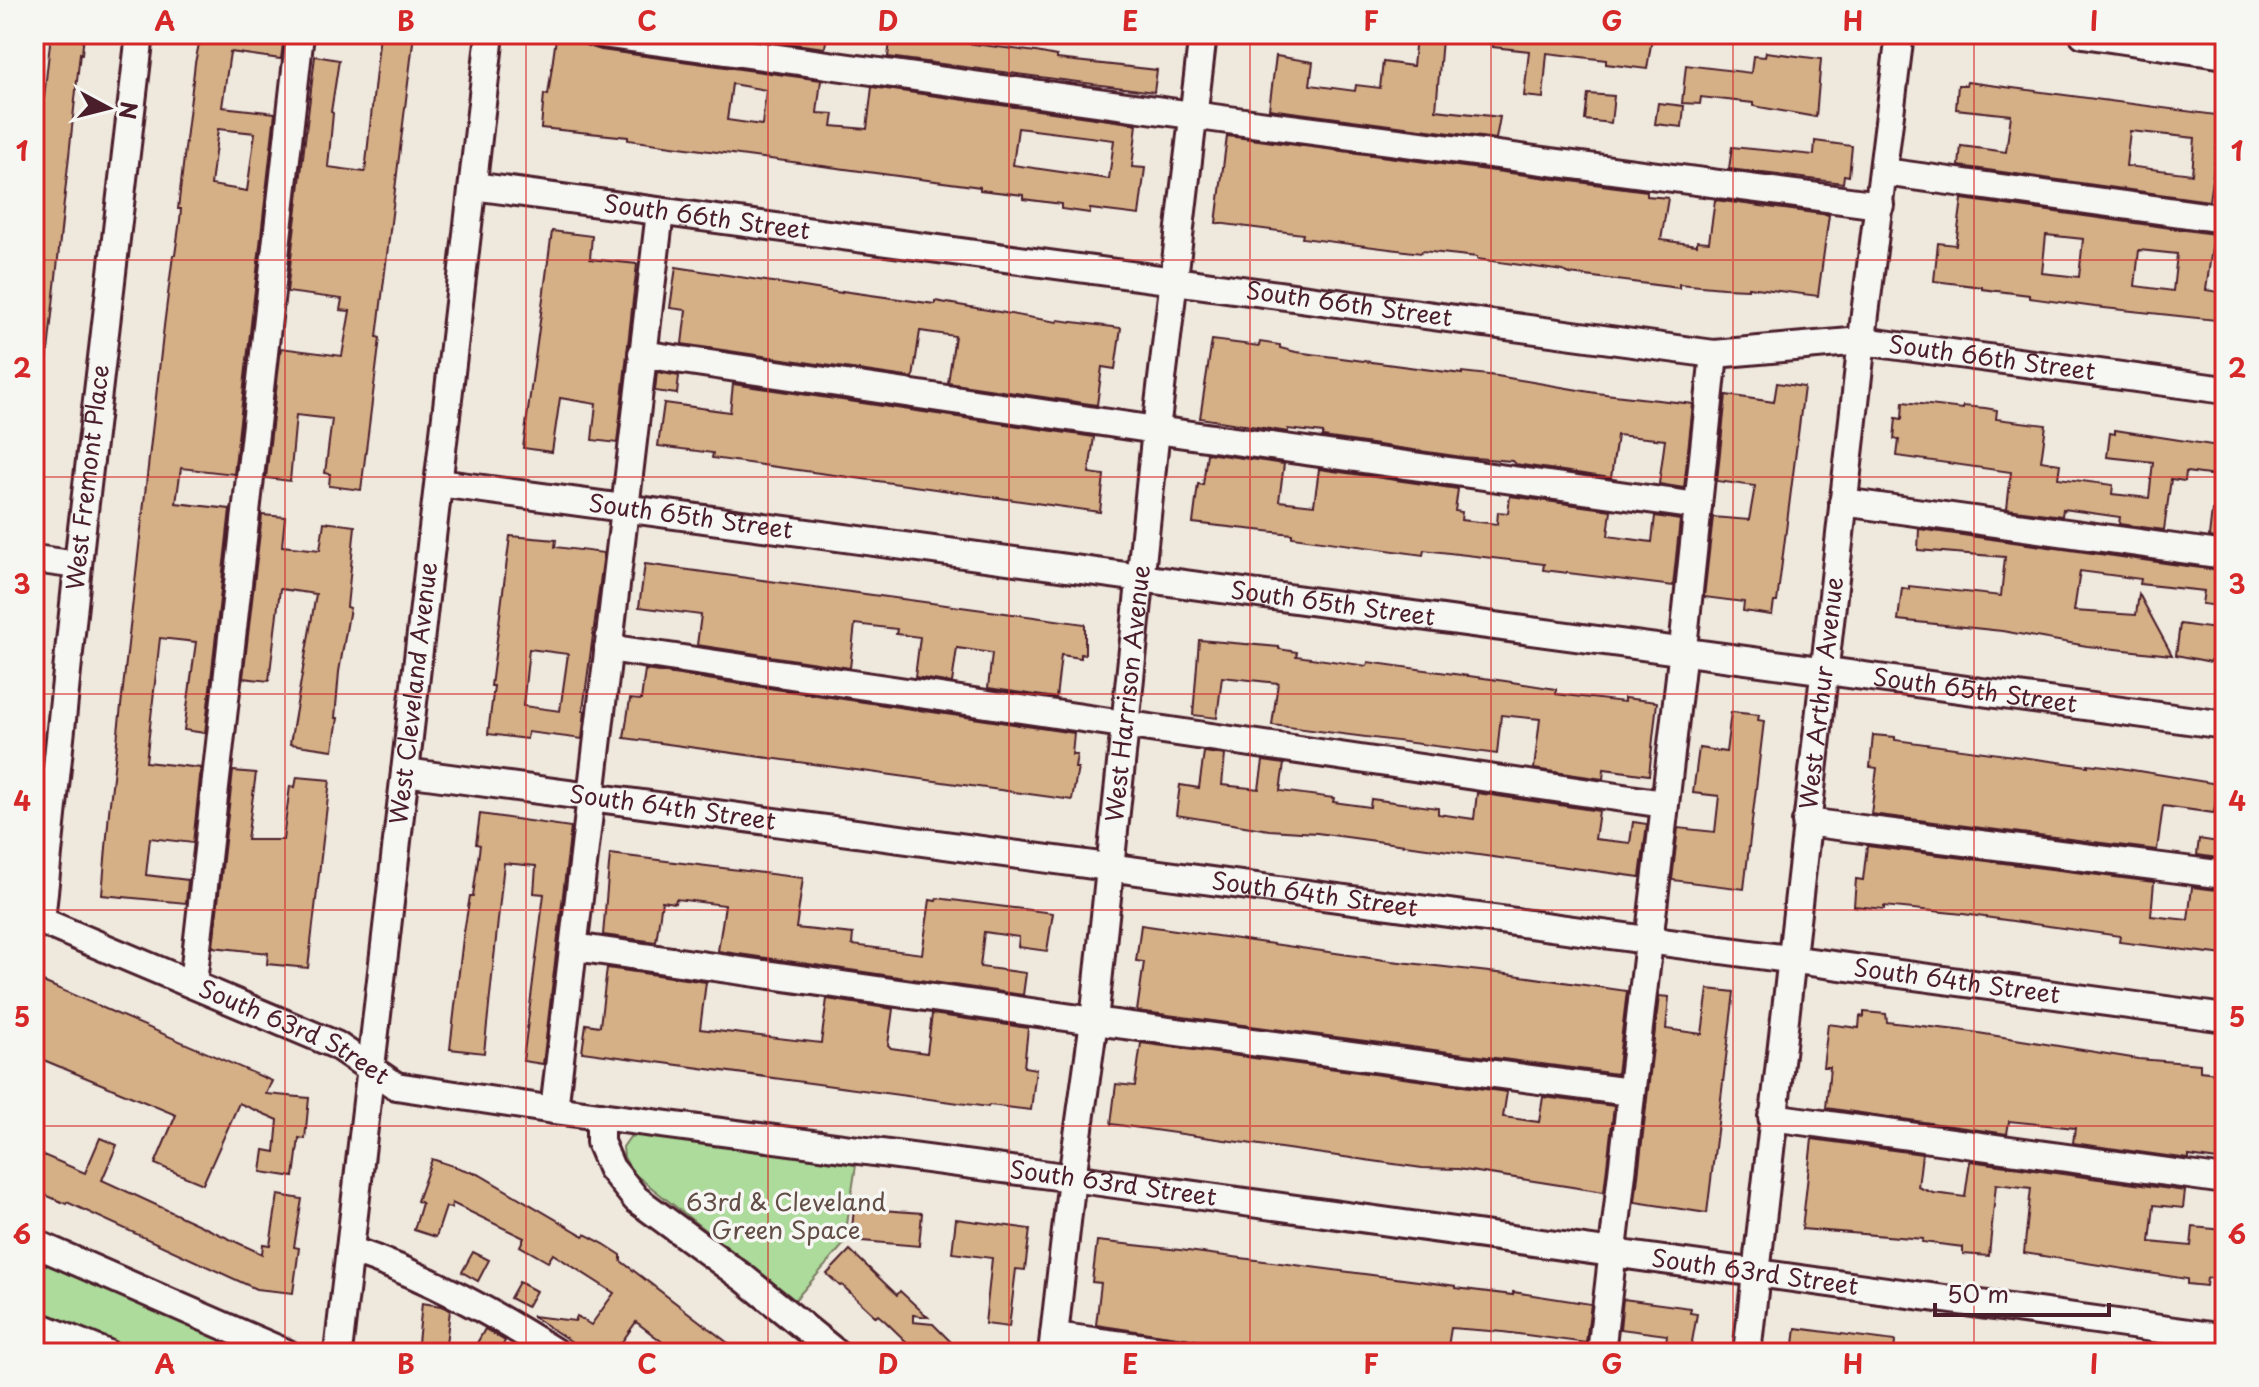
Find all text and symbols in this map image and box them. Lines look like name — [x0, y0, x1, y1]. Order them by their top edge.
text: A — [155, 1, 175, 40]
text: B — [397, 1, 415, 40]
text: C — [637, 1, 657, 40]
text: D — [878, 1, 898, 40]
text: E — [1122, 1, 1138, 40]
text: F — [1363, 1, 1379, 40]
text: G — [1601, 1, 1623, 40]
text: H — [1843, 1, 1863, 40]
text: I — [2090, 1, 2098, 40]
north arrow — [68, 68, 148, 148]
text: N — [112, 100, 147, 121]
text: 1 — [16, 131, 28, 170]
text: 1 — [2231, 131, 2243, 170]
street label: South 66th Street — [602, 184, 813, 247]
street label: South 66th Street — [1244, 271, 1455, 334]
street label: South 66th Street — [1887, 325, 2098, 388]
text: 2 — [13, 348, 31, 387]
text: 2 — [2228, 348, 2246, 387]
street label: West Fremont Place — [56, 362, 117, 592]
street label: South 65th Street — [587, 483, 796, 547]
street label: West Cleveland Avenue — [379, 560, 445, 826]
street label: West Harrison Avenue — [1095, 563, 1158, 823]
text: 3 — [13, 564, 31, 603]
text: 3 — [2228, 564, 2246, 603]
street label: South 65th Street — [1229, 570, 1438, 634]
street label: West Arthur Avenue — [1789, 575, 1851, 811]
street label: South 65th Street — [1871, 657, 2080, 721]
street label: South 64th Street — [567, 774, 778, 838]
text: 4 — [13, 781, 31, 820]
text: 4 — [2228, 781, 2246, 820]
street label: South 64th Street — [1210, 861, 1421, 925]
street label: South 64th Street — [1852, 948, 2063, 1012]
street label: South 63rd Street — [194, 969, 397, 1093]
text: 5 — [14, 997, 30, 1036]
text: 5 — [2229, 997, 2245, 1036]
street label: South 63rd Street — [1008, 1150, 1219, 1214]
park label: 63rd & Cleveland Green Space — [686, 1183, 886, 1247]
text: 6 — [13, 1214, 31, 1253]
text: 6 — [2228, 1214, 2246, 1253]
street label: South 63rd Street — [1649, 1239, 1861, 1303]
scale bar — [1935, 1267, 2109, 1317]
text: 50 m — [1947, 1275, 2009, 1311]
text: A — [155, 1344, 175, 1383]
text: B — [397, 1344, 415, 1383]
text: C — [637, 1344, 657, 1383]
text: D — [878, 1344, 898, 1383]
text: E — [1122, 1344, 1138, 1383]
text: F — [1363, 1344, 1379, 1383]
text: G — [1601, 1344, 1623, 1383]
text: H — [1843, 1344, 1863, 1383]
text: I — [2090, 1344, 2098, 1383]

